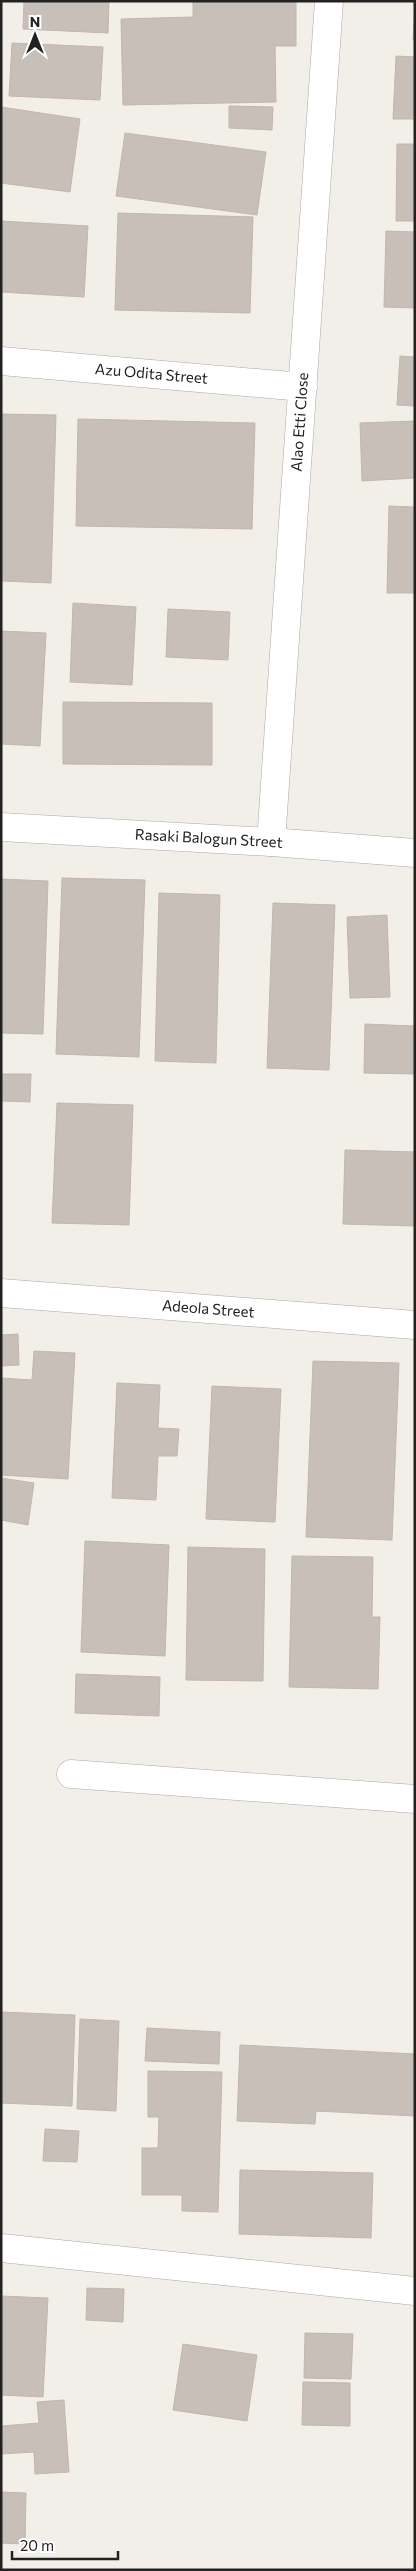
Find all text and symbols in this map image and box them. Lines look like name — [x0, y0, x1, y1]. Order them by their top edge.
north arrow — [10, 10, 60, 60]
text: N — [30, 13, 40, 30]
street label: Azu Odita Street — [94, 359, 209, 387]
street label: Alao Etti Close — [287, 372, 311, 472]
street label: Rasaki Balogun Street — [134, 824, 283, 851]
street label: Adeola Street — [162, 1295, 255, 1321]
scale bar — [12, 2528, 119, 2560]
text: 20 m — [20, 2536, 54, 2554]

